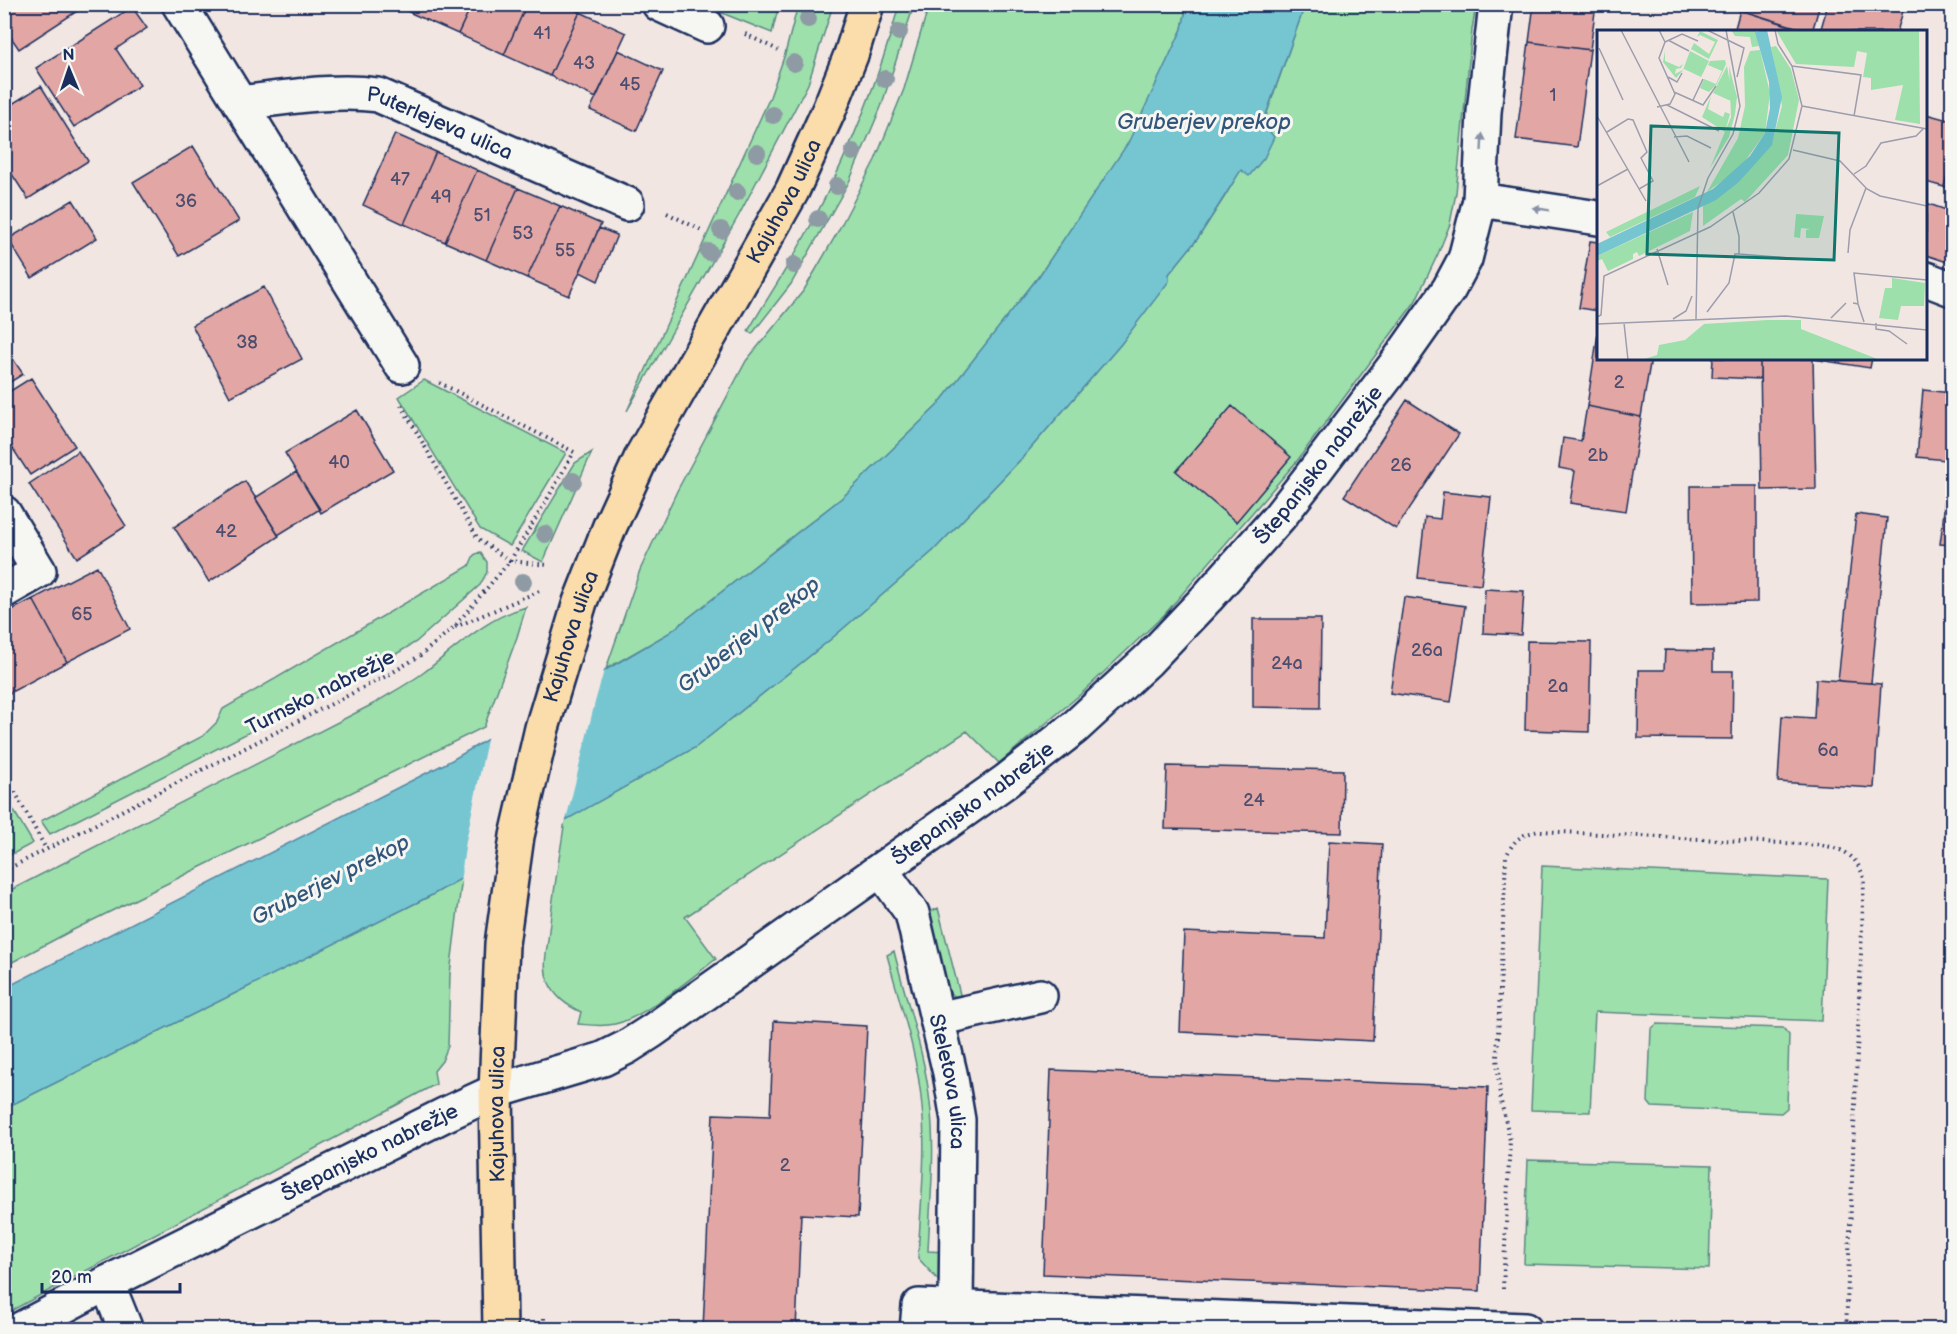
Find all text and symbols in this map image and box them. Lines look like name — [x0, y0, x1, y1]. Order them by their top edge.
house number: 41 — [533, 23, 551, 44]
inset map — [1597, 30, 1927, 360]
north arrow — [39, 39, 99, 99]
text: N — [62, 46, 75, 65]
house number: 43 — [573, 53, 595, 74]
house number: 45 — [619, 74, 641, 95]
street label: Puterlejeva ulica — [366, 82, 516, 165]
house number: 1 — [1550, 85, 1556, 106]
water label: Gruberjev prekop — [1117, 109, 1291, 136]
one-way arrow — [1478, 132, 1487, 151]
street label: Kajuhova ulica — [741, 135, 827, 268]
house number: 47 — [390, 169, 410, 190]
house number: 49 — [430, 187, 452, 208]
house number: 36 — [175, 191, 197, 212]
house number: 51 — [473, 205, 491, 226]
one-way arrow — [1531, 205, 1550, 214]
house number: 53 — [512, 223, 534, 244]
house number: 55 — [555, 240, 575, 261]
house number: 38 — [236, 332, 258, 353]
house number: 2 — [1614, 372, 1625, 393]
street label: Štepanjsko nabrežje — [1249, 381, 1388, 550]
house number: 2b — [1588, 445, 1608, 466]
house number: 40 — [328, 452, 350, 473]
house number: 26 — [1390, 455, 1412, 476]
house number: 42 — [215, 521, 237, 542]
street label: Kajuhova ulica — [538, 567, 604, 706]
water label: Gruberjev prekop — [672, 571, 826, 699]
house number: 65 — [71, 604, 93, 625]
house number: 26a — [1411, 640, 1443, 661]
street label: Turnsko nabrežje — [242, 644, 399, 741]
house number: 24a — [1271, 653, 1303, 674]
house number: 2a — [1548, 676, 1568, 697]
street label: Štepanjsko nabrežje — [887, 736, 1059, 871]
house number: 6a — [1817, 740, 1839, 761]
house number: 24 — [1243, 790, 1265, 811]
water label: Gruberjev prekop — [247, 829, 414, 932]
street label: Steletova ulica — [923, 1012, 970, 1150]
street label: Kajuhova ulica — [484, 1045, 511, 1183]
street label: Štepanjsko nabrežje — [277, 1098, 462, 1207]
house number: 2 — [780, 1155, 791, 1176]
scale bar — [42, 1256, 180, 1294]
text: 20 m — [51, 1267, 92, 1288]

